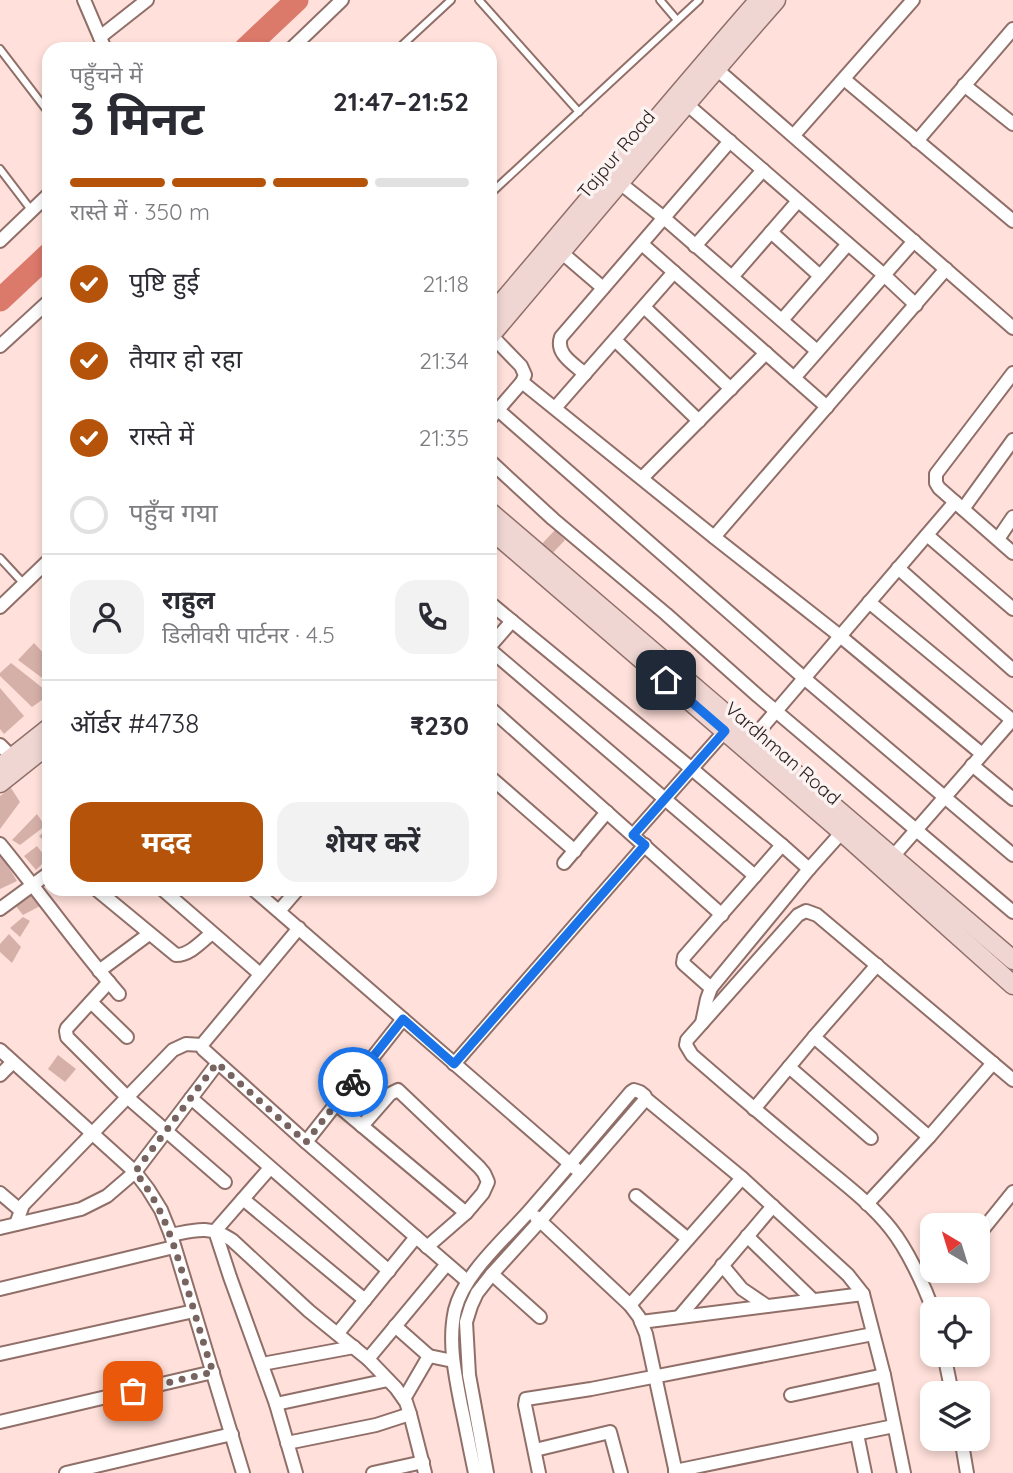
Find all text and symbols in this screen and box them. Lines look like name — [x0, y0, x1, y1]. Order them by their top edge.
text: पहुँचने में — [70, 60, 143, 89]
text: 21:47–21:52 — [333, 85, 469, 118]
text: 3 मिनट — [70, 89, 204, 147]
street label: Tajpur Road — [572, 105, 660, 203]
text: रास्ते में · 350 m — [70, 197, 210, 226]
icon: check — [70, 265, 108, 303]
text: पुष्टि हुई — [129, 265, 199, 298]
text: 21:18 — [423, 269, 469, 298]
icon: check — [70, 342, 108, 380]
text: तैयार हो रहा — [129, 342, 242, 375]
text: 21:34 — [419, 346, 469, 375]
icon: check — [70, 419, 108, 457]
text: रास्ते में — [129, 419, 194, 452]
text: 21:35 — [419, 423, 469, 452]
text: पहुँच गया — [129, 496, 218, 529]
button: person — [70, 580, 144, 654]
button: phone — [395, 580, 469, 654]
text: राहुल — [162, 583, 215, 616]
text: डिलीवरी पार्टनर · 4.5 — [162, 620, 335, 649]
pin — [636, 650, 696, 710]
icon: home — [647, 661, 685, 699]
street label: Vardhman Road — [720, 696, 846, 810]
text: ऑर्डर #4738 — [70, 707, 199, 740]
text: ₹230 — [410, 709, 469, 742]
button: मदद — [70, 802, 263, 882]
button: शेयर करें — [277, 802, 469, 882]
courier — [318, 1047, 388, 1117]
icon: bike — [334, 1063, 372, 1101]
north arrow — [920, 1213, 990, 1283]
map controls — [920, 1213, 990, 1451]
button: locate — [920, 1297, 990, 1367]
pin — [103, 1361, 163, 1421]
icon: bag — [114, 1372, 152, 1410]
button: layers — [920, 1381, 990, 1451]

